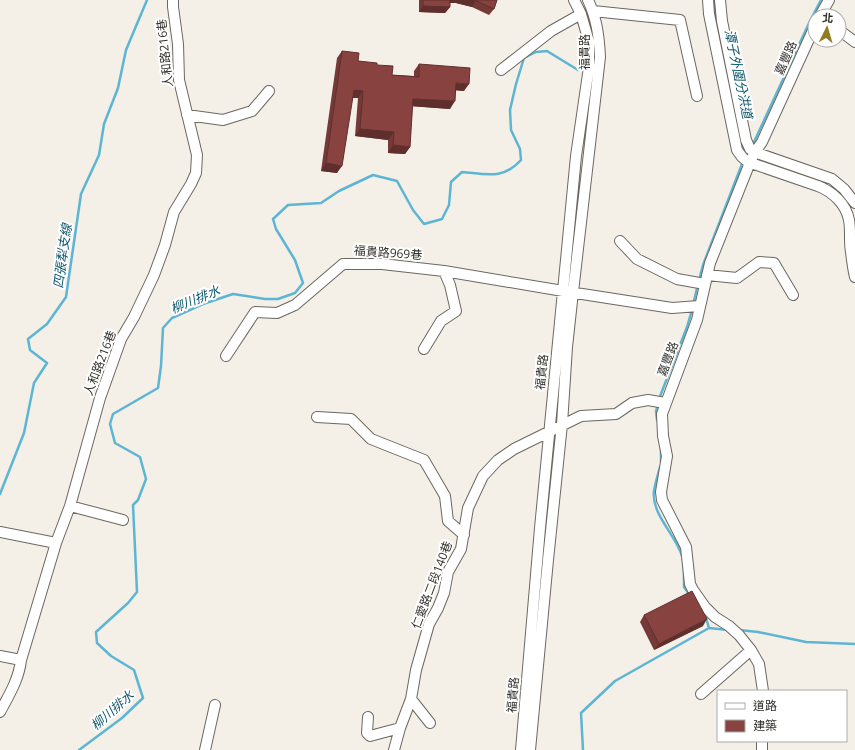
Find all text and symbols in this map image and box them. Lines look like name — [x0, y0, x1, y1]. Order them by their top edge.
north arrow — [807, 8, 847, 48]
text: 北 — [822, 10, 834, 25]
street label: 人和路216巷 — [152, 18, 177, 88]
water label: 潭子外圍分洪道 — [721, 28, 758, 122]
street label: 福貴路 — [576, 34, 593, 70]
street label: 嘉豐路 — [770, 38, 801, 78]
water label: 四張犁支線 — [49, 221, 76, 289]
street label: 福貴路969巷 — [353, 242, 423, 263]
water label: 柳川排水 — [168, 281, 223, 317]
street label: 人和路216巷 — [79, 328, 120, 398]
street label: 嘉豐路 — [653, 339, 682, 379]
street label: 福貴路 — [531, 353, 552, 391]
street label: 仁愛路二段140巷 — [407, 539, 456, 631]
street label: 福貴路 — [502, 676, 523, 714]
water label: 柳川排水 — [86, 685, 138, 734]
legend — [717, 690, 847, 742]
text: 道路 — [753, 697, 777, 714]
text: 建築 — [753, 717, 777, 734]

